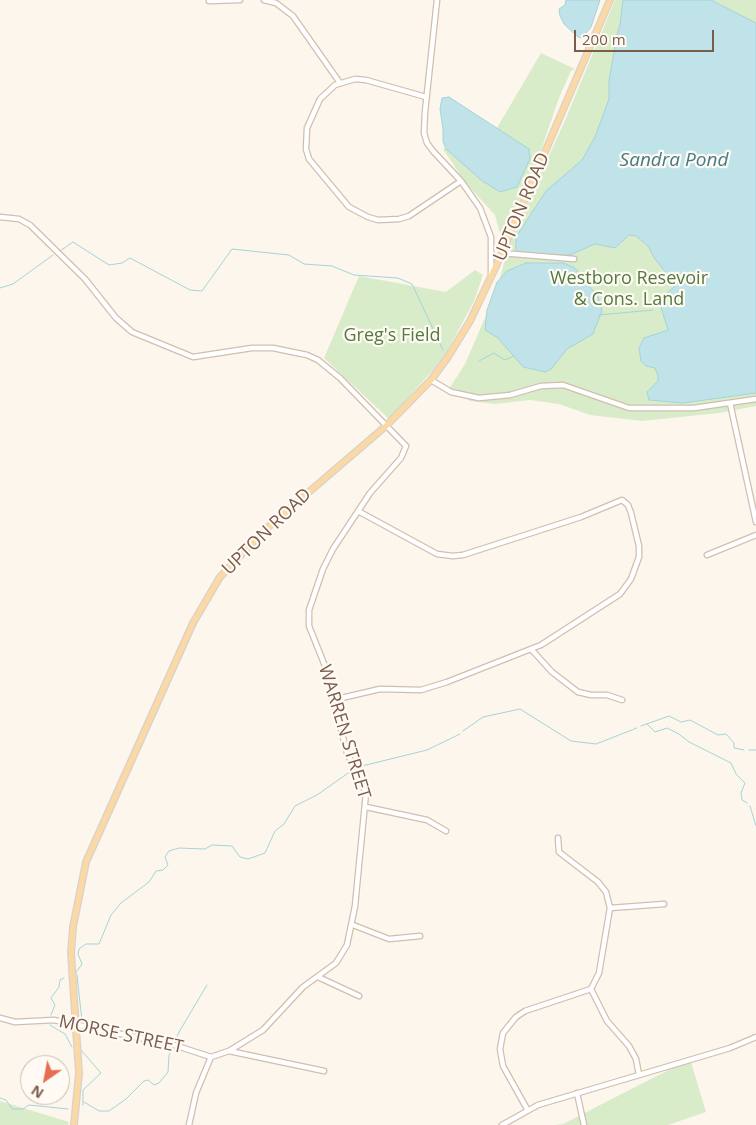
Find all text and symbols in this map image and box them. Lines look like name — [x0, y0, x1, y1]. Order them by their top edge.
scale bar — [576, 20, 716, 52]
text: 200 m — [582, 29, 626, 49]
street label: UPTON ROAD — [489, 150, 555, 264]
water label: Sandra Pond — [620, 150, 728, 172]
park label: Westboro Resevoir & Cons. Land — [550, 268, 708, 310]
park label: Greg's Field — [343, 325, 441, 347]
street label: UPTON ROAD — [218, 484, 316, 580]
street label: WARREN STREET — [313, 662, 375, 802]
street label: MORSE STREET — [57, 1011, 185, 1059]
north arrow — [20, 1055, 70, 1105]
text: N — [27, 1081, 47, 1103]

